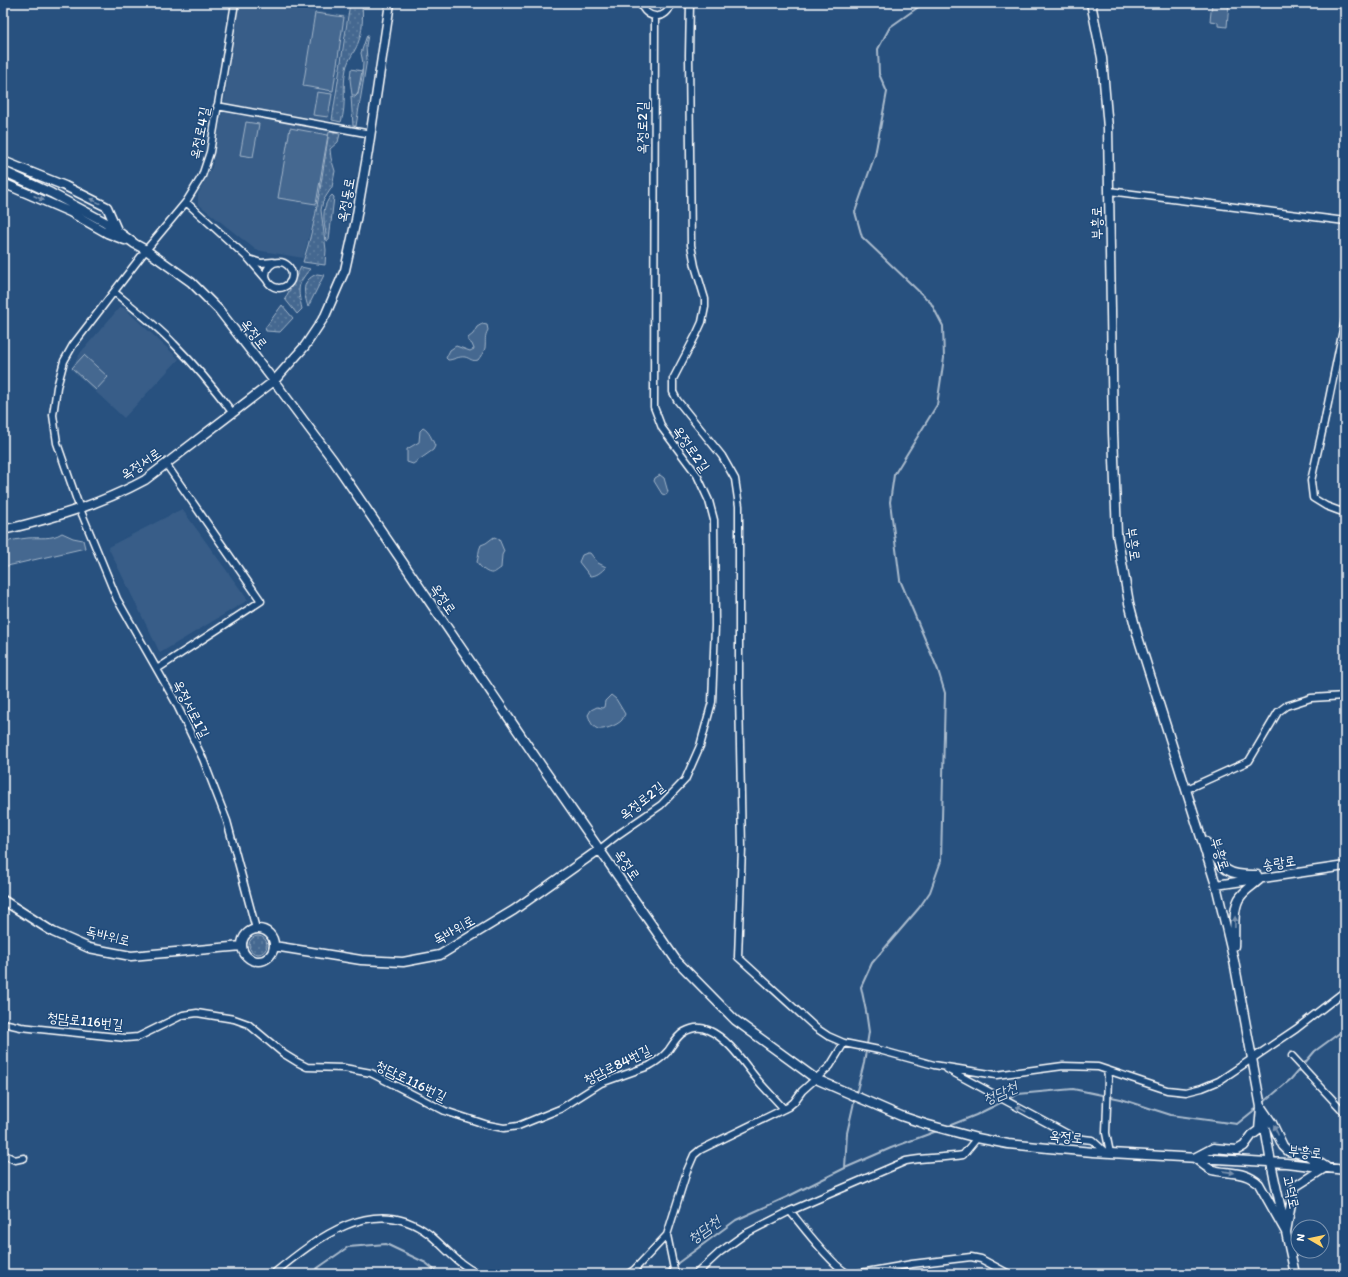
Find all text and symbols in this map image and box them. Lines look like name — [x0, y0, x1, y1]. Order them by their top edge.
street label: 옥정로2길 — [634, 101, 651, 154]
street label: 옥정로4길 — [187, 104, 214, 161]
street label: 옥정동로 — [334, 176, 358, 224]
one-way arrow — [33, 195, 45, 201]
one-way arrow — [89, 198, 101, 205]
street label: 부흥로 — [1088, 206, 1106, 240]
street label: 옥정로 — [237, 315, 271, 353]
street label: 옥정로2길 — [669, 423, 713, 476]
street label: 옥정서로 — [118, 444, 164, 484]
street label: 부흥로 — [1122, 526, 1144, 562]
street label: 옥정로 — [427, 580, 459, 618]
street label: 옥정서로1길 — [169, 677, 213, 741]
street label: 옥정로2길 — [616, 778, 668, 824]
street label: 부흥로 — [1207, 835, 1233, 873]
street label: 옥정로 — [611, 846, 643, 884]
street label: 송랑로 — [1261, 852, 1297, 874]
street label: 독바위로 — [430, 912, 478, 948]
one-way arrow — [1232, 915, 1238, 928]
street label: 독바위로 — [84, 922, 132, 950]
street label: 청담로116번길 — [46, 1009, 125, 1034]
street label: 청담로84번길 — [581, 1041, 654, 1089]
street label: 청담로116번길 — [373, 1057, 450, 1106]
water label: 청담천 — [980, 1077, 1022, 1108]
one-way arrow — [1015, 1105, 1027, 1112]
one-way arrow — [1273, 1124, 1279, 1135]
street label: 옥정로 — [1048, 1127, 1084, 1147]
street label: 부흥로 — [1287, 1142, 1323, 1162]
one-way arrow — [1223, 1169, 1235, 1175]
street label: 고덕로 — [1279, 1174, 1303, 1210]
water label: 청담천 — [684, 1211, 725, 1248]
north arrow — [1290, 1219, 1330, 1259]
text: N — [1294, 1233, 1308, 1242]

